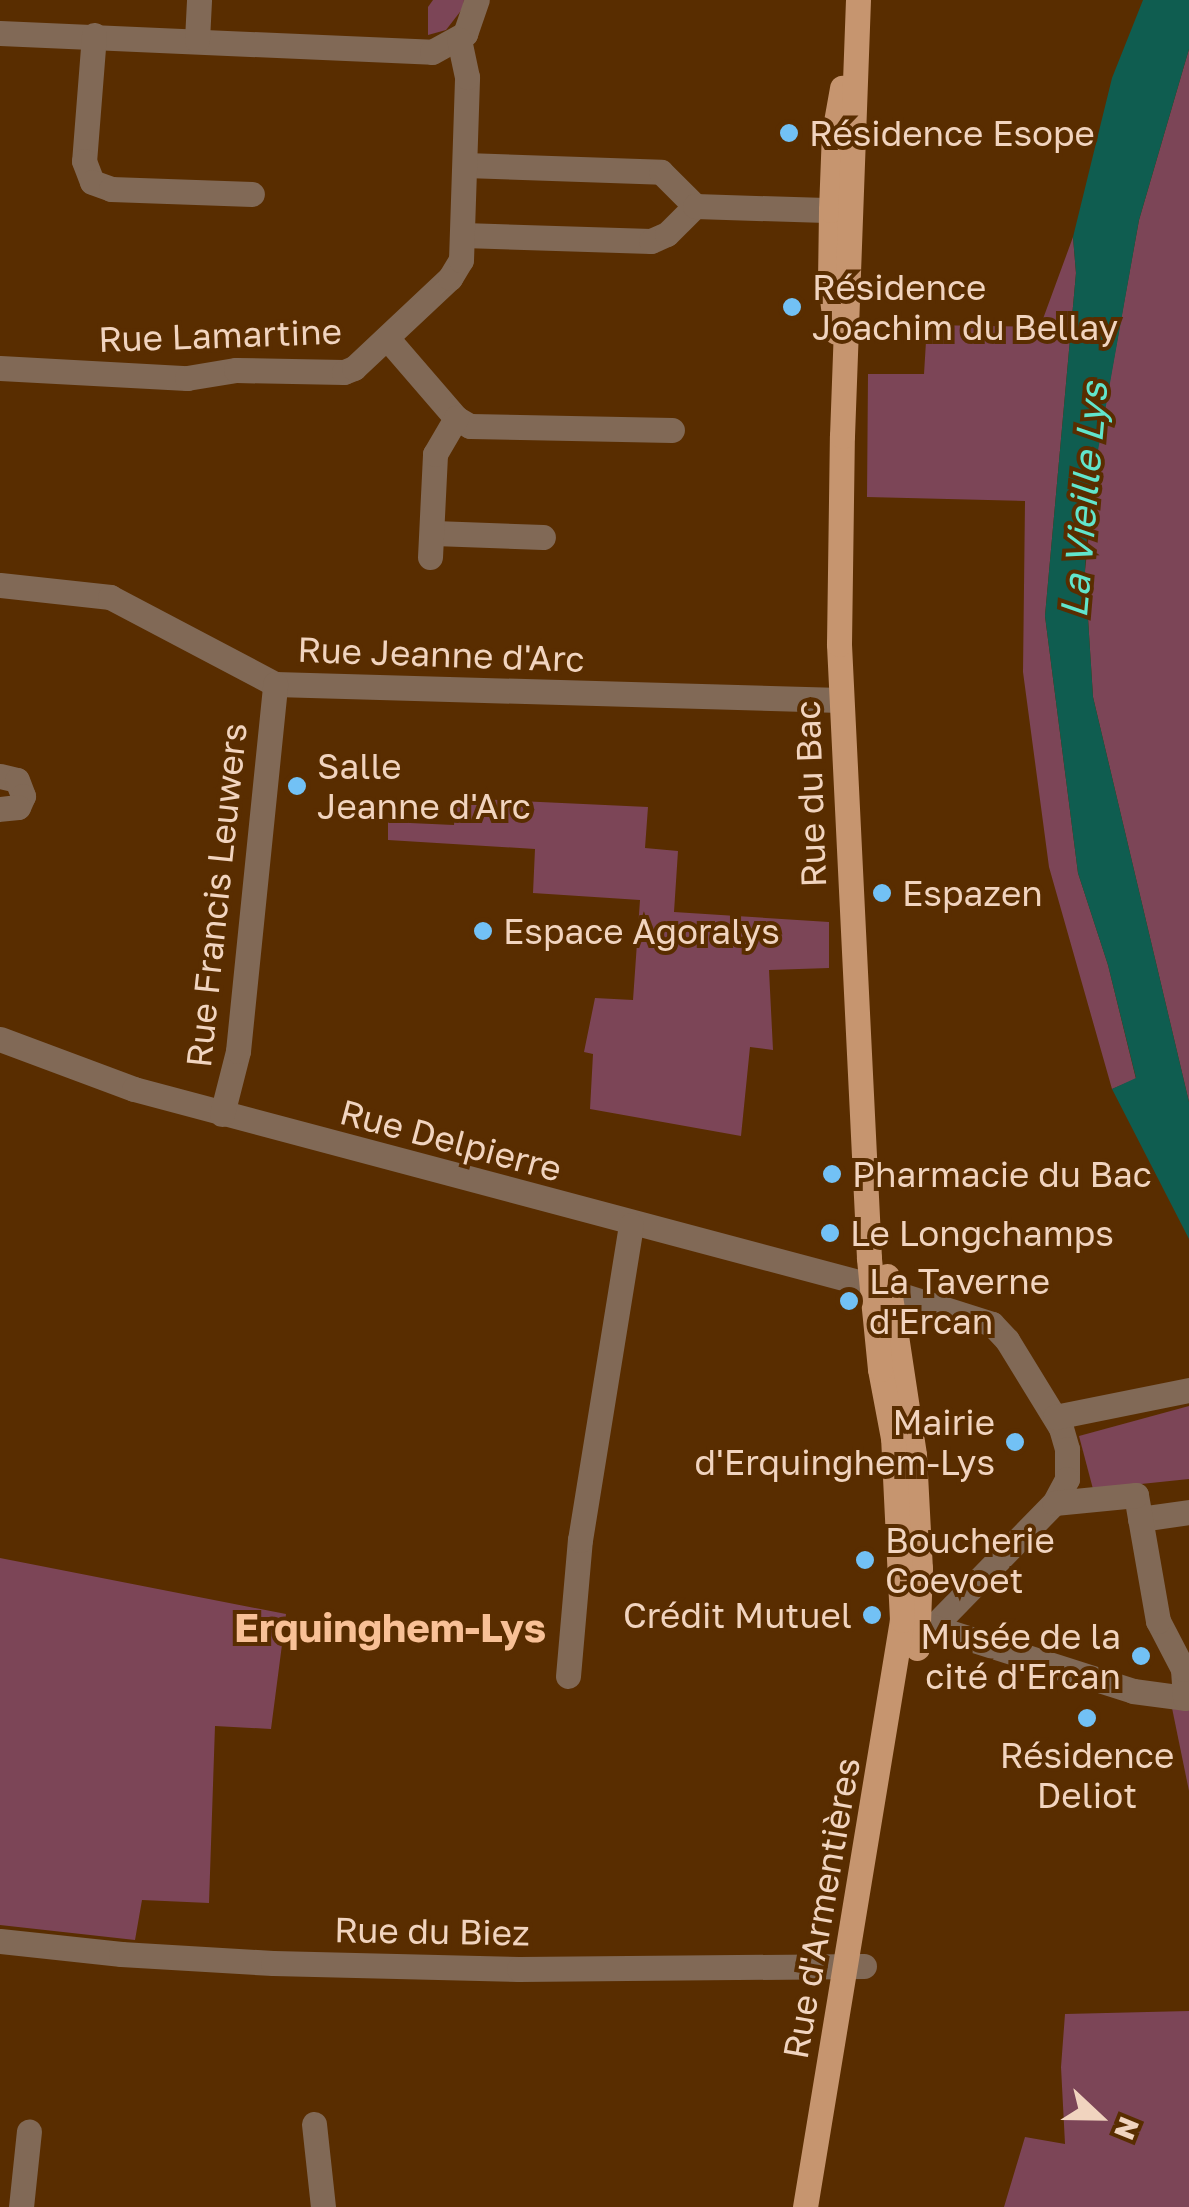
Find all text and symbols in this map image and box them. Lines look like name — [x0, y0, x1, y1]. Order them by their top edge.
place label: Résidence Esope — [809, 112, 1095, 154]
marker: Résidence Esope — [778, 122, 800, 144]
place label: Résidence Joachim du Bellay — [812, 266, 1118, 348]
marker: Résidence Joachim du Bellay — [781, 296, 803, 318]
street label: Rue Lamartine — [97, 310, 343, 360]
water label: La Vieille Lys — [1050, 380, 1116, 620]
street label: Rue Jeanne d'Arc — [297, 628, 585, 680]
street label: Rue du Bac — [786, 700, 834, 888]
street label: Rue Francis Leuwers — [177, 721, 255, 1069]
place label: Salle Jeanne d'Arc — [317, 745, 531, 827]
marker: Salle Jeanne d'Arc — [286, 775, 308, 797]
place label: Espazen — [902, 872, 1043, 914]
marker: Espazen — [871, 882, 893, 904]
place label: Espace Agoralys — [503, 910, 780, 952]
marker: Espace Agoralys — [472, 920, 494, 942]
street label: Rue Delpierre — [336, 1090, 566, 1190]
place label: Pharmacie du Bac — [852, 1153, 1152, 1195]
marker: Pharmacie du Bac — [821, 1163, 843, 1185]
place label: Le Longchamps — [850, 1212, 1114, 1254]
marker: Le Longchamps — [819, 1222, 841, 1244]
place label: La Taverne d'Ercan — [869, 1260, 1050, 1342]
marker: La Taverne d'Ercan — [838, 1290, 860, 1312]
place label: Mairie d'Erquinghem-Lys — [695, 1401, 995, 1483]
marker: Mairie d'Erquinghem-Lys — [1004, 1431, 1026, 1453]
place label: Boucherie Coevoet — [885, 1519, 1055, 1601]
marker: Boucherie Coevoet — [854, 1549, 876, 1571]
place label: Crédit Mutuel — [623, 1594, 852, 1636]
district label: Erquinghem-Lys — [234, 1603, 546, 1651]
marker: Crédit Mutuel — [861, 1604, 883, 1626]
place label: Musée de la cité d'Ercan — [920, 1615, 1121, 1697]
marker: Musée de la cité d'Ercan — [1130, 1645, 1152, 1667]
marker: Résidence Deliot — [1076, 1707, 1098, 1729]
place label: Résidence Deliot — [1000, 1734, 1174, 1816]
street label: Rue d'Armentières — [774, 1754, 868, 2062]
street label: Rue du Biez — [334, 1908, 530, 1954]
north arrow — [1049, 2067, 1149, 2167]
text: N — [1108, 2112, 1147, 2144]

